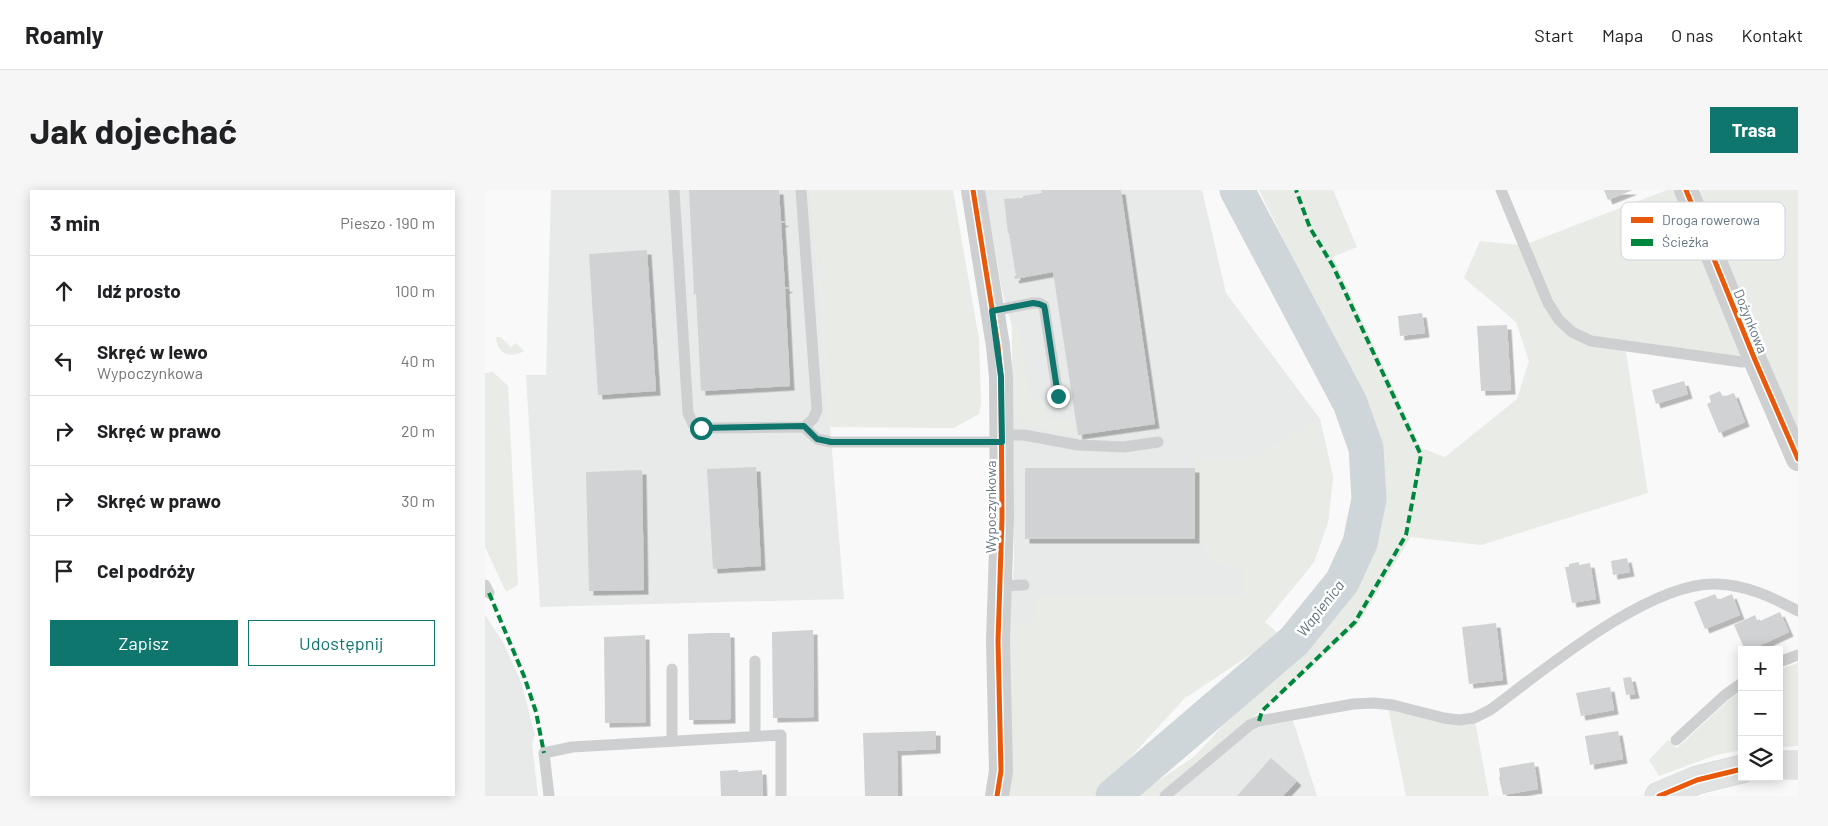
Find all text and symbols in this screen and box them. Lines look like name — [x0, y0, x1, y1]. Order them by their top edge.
text: Roamly — [25, 20, 104, 49]
text: Start — [1534, 24, 1574, 46]
text: Mapa — [1602, 24, 1643, 46]
text: O nas — [1671, 24, 1713, 46]
text: Kontakt — [1741, 24, 1803, 46]
button: Trasa — [1710, 107, 1798, 153]
text: Jak dojechać — [30, 109, 237, 151]
legend — [1621, 202, 1785, 260]
text: 3 min — [50, 210, 100, 235]
text: Droga rowerowa — [1662, 211, 1760, 228]
text: Pieszo · 190 m — [340, 213, 435, 232]
text: Ścieżka — [1662, 233, 1709, 250]
icon: ahead — [50, 277, 78, 305]
text: Idź prosto — [97, 279, 181, 302]
text: 100 m — [395, 281, 435, 300]
street label: Dożynkowa — [1730, 286, 1772, 356]
text: Skręć w lewo — [97, 340, 208, 363]
icon: left — [50, 347, 78, 375]
text: 40 m — [401, 351, 435, 370]
text: Wypoczynkowa — [97, 363, 203, 382]
route end — [1047, 385, 1070, 408]
icon: right — [50, 417, 78, 445]
route start — [690, 417, 713, 440]
text: Skręć w prawo — [97, 419, 221, 442]
text: 20 m — [401, 421, 435, 440]
street label: Wypoczynkowa — [982, 461, 999, 553]
icon: right — [50, 487, 78, 515]
text: Skręć w prawo — [97, 489, 221, 512]
text: 30 m — [401, 491, 435, 510]
icon: arrive — [50, 557, 78, 585]
text: Cel podróży — [97, 559, 195, 582]
water label: Wapienica — [1292, 576, 1348, 640]
button: Zapisz — [50, 620, 238, 666]
button: Udostępnij — [248, 620, 435, 666]
map controls — [1738, 646, 1783, 781]
button: + — [1738, 646, 1783, 691]
button: − — [1738, 691, 1783, 736]
button: layers — [1738, 736, 1783, 781]

